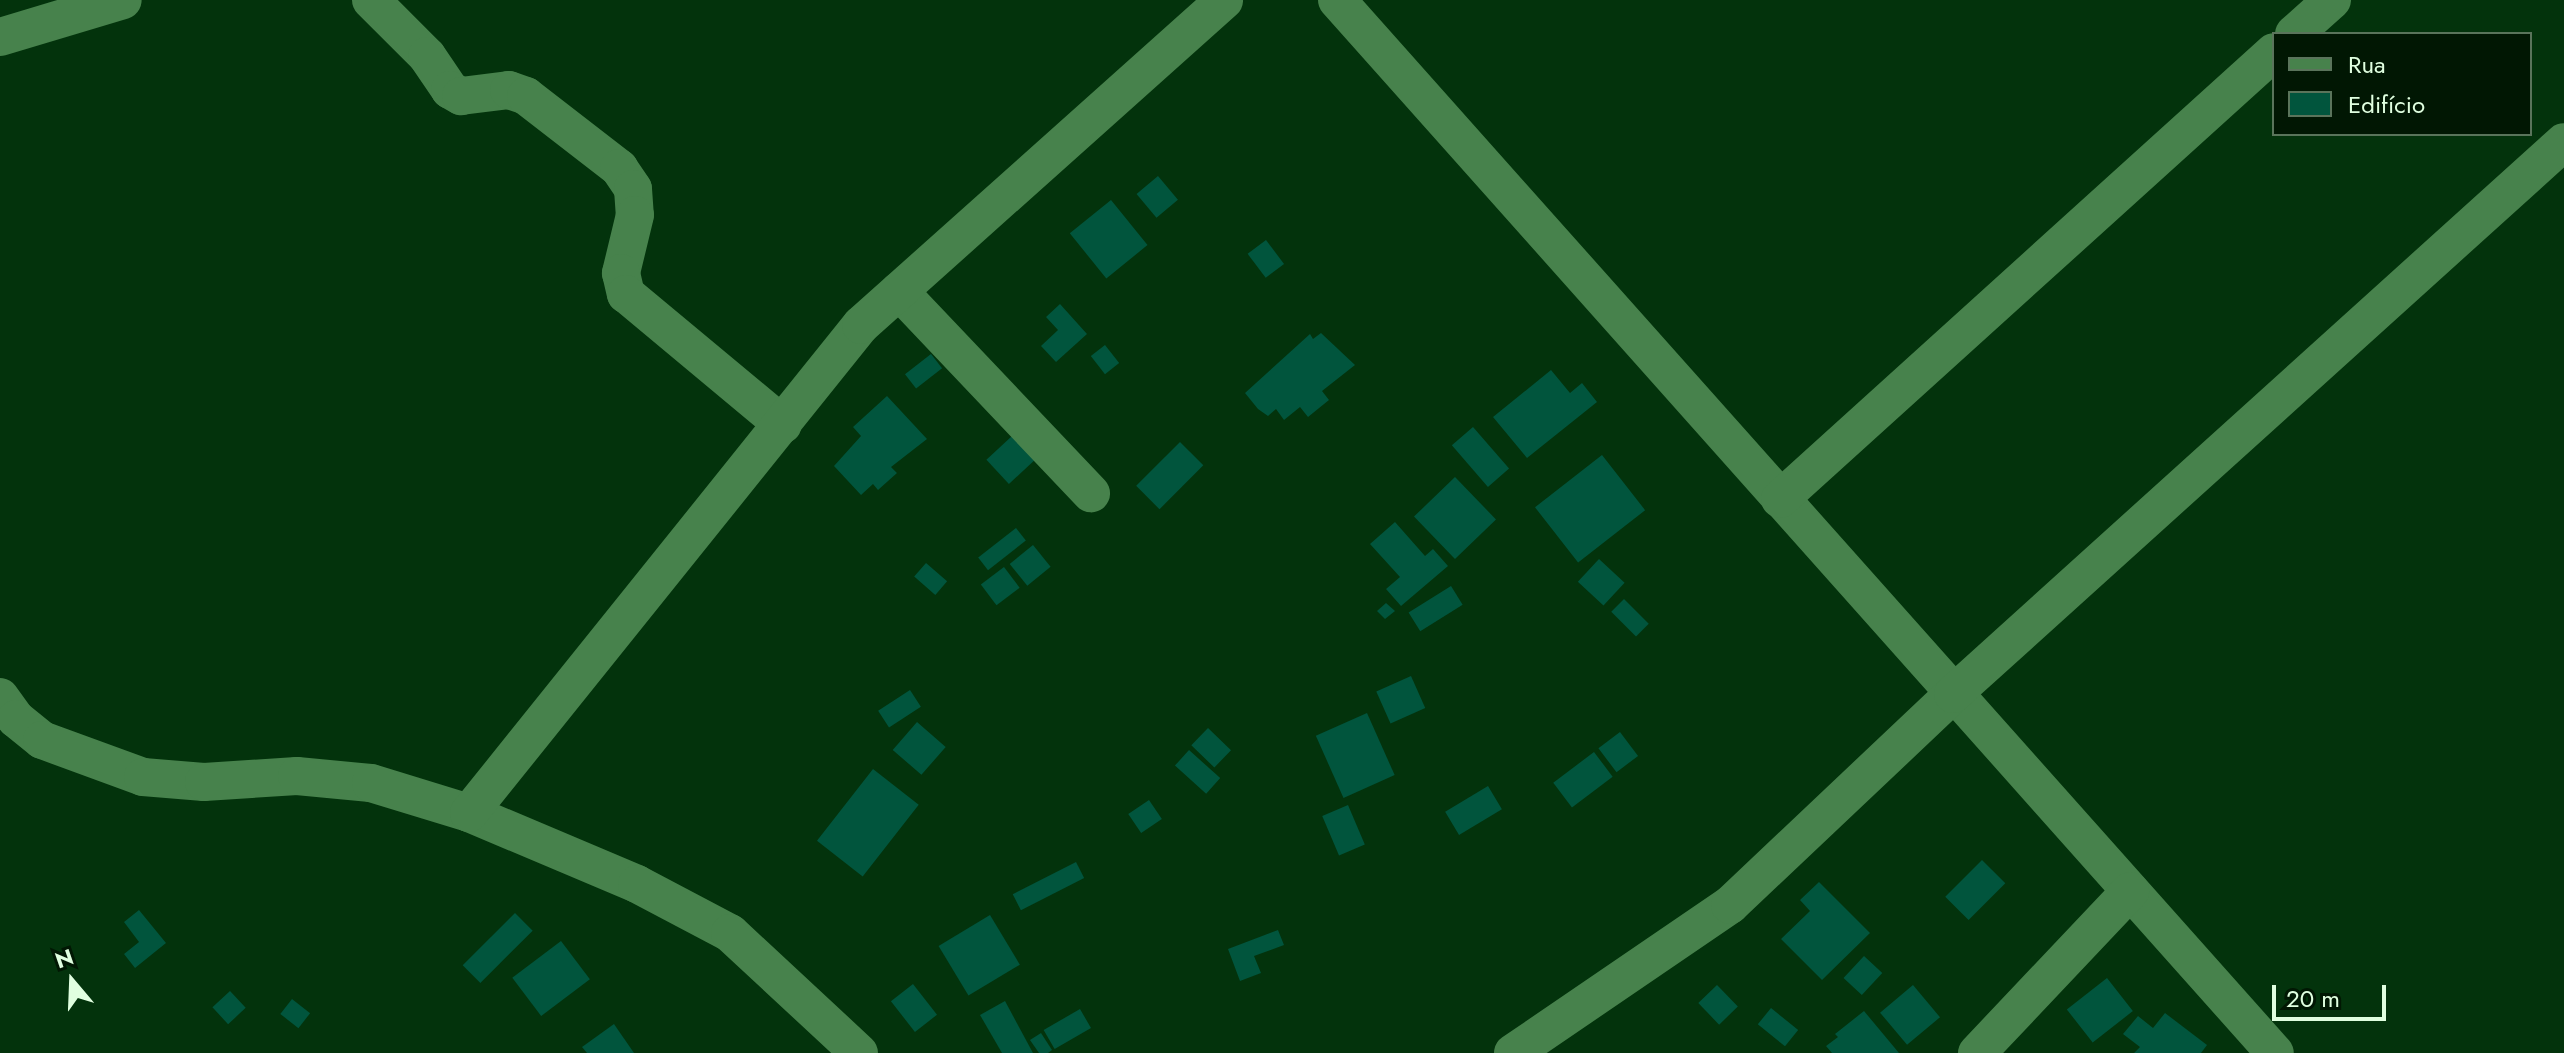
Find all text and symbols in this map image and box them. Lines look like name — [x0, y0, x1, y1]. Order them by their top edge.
legend — [2272, 32, 2532, 136]
text: Rua — [2348, 47, 2386, 82]
text: Edifício — [2348, 87, 2425, 122]
text: N — [51, 940, 78, 976]
north arrow — [32, 941, 112, 1021]
scale bar — [2276, 969, 2390, 1019]
text: 20 m — [2286, 981, 2340, 1016]

